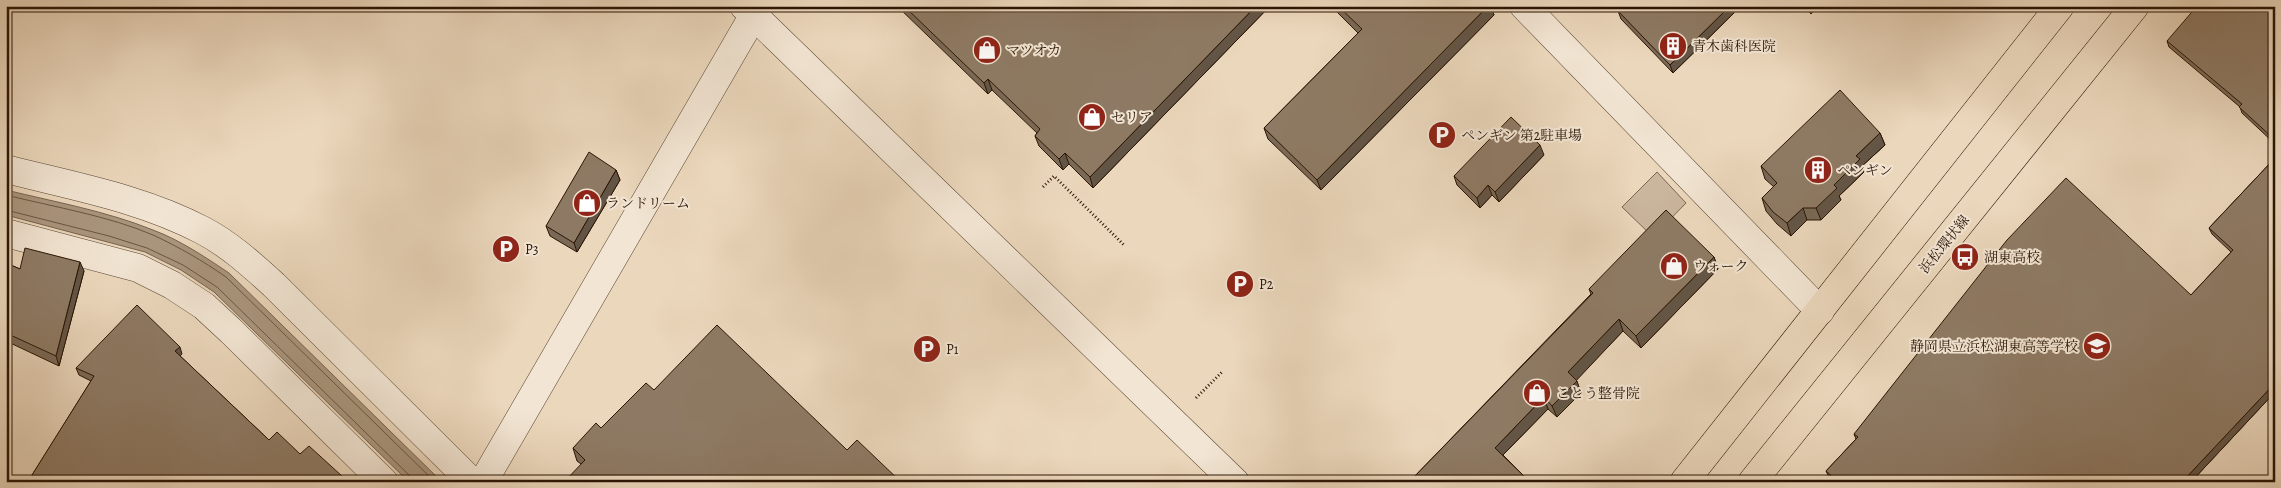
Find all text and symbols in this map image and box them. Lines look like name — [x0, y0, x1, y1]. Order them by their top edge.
building icon: 青木歯科医院 — [1658, 31, 1688, 61]
shop icon: マツオカ — [972, 35, 1002, 65]
place label: 青木歯科医院 — [1692, 37, 1776, 56]
place label: マツオカ — [1006, 41, 1061, 60]
shop icon: セリア — [1077, 102, 1107, 132]
place label: セリア — [1111, 108, 1153, 127]
parking icon: ペンギン 第2駐車場 — [1427, 120, 1457, 150]
place label: ペンギン 第2駐車場 — [1461, 126, 1582, 145]
building icon: ペンギン — [1803, 155, 1833, 185]
place label: ペンギン — [1837, 161, 1893, 180]
shop icon: ランドリーム — [572, 188, 602, 218]
place label: ランドリーム — [606, 194, 690, 213]
street label: 浜松環状線 — [1915, 211, 1974, 277]
parking icon: P3 — [491, 234, 521, 264]
place label: P3 — [525, 240, 539, 259]
bus stop icon: 湖東高校 — [1950, 242, 1980, 272]
place label: 湖東高校 — [1984, 248, 2040, 267]
shop icon: ウォーク — [1659, 251, 1689, 281]
place label: ウォーク — [1693, 257, 1748, 276]
parking icon: P2 — [1225, 269, 1255, 299]
place label: P2 — [1259, 275, 1274, 294]
school or university icon: 静岡県立浜松湖東高等学校 — [2082, 331, 2112, 361]
parking icon: P1 — [912, 334, 942, 364]
place label: 静岡県立浜松湖東高等学校 — [1910, 337, 2078, 356]
place label: P1 — [946, 340, 959, 359]
shop icon: ことう整骨院 — [1522, 378, 1552, 408]
place label: ことう整骨院 — [1556, 384, 1640, 403]

